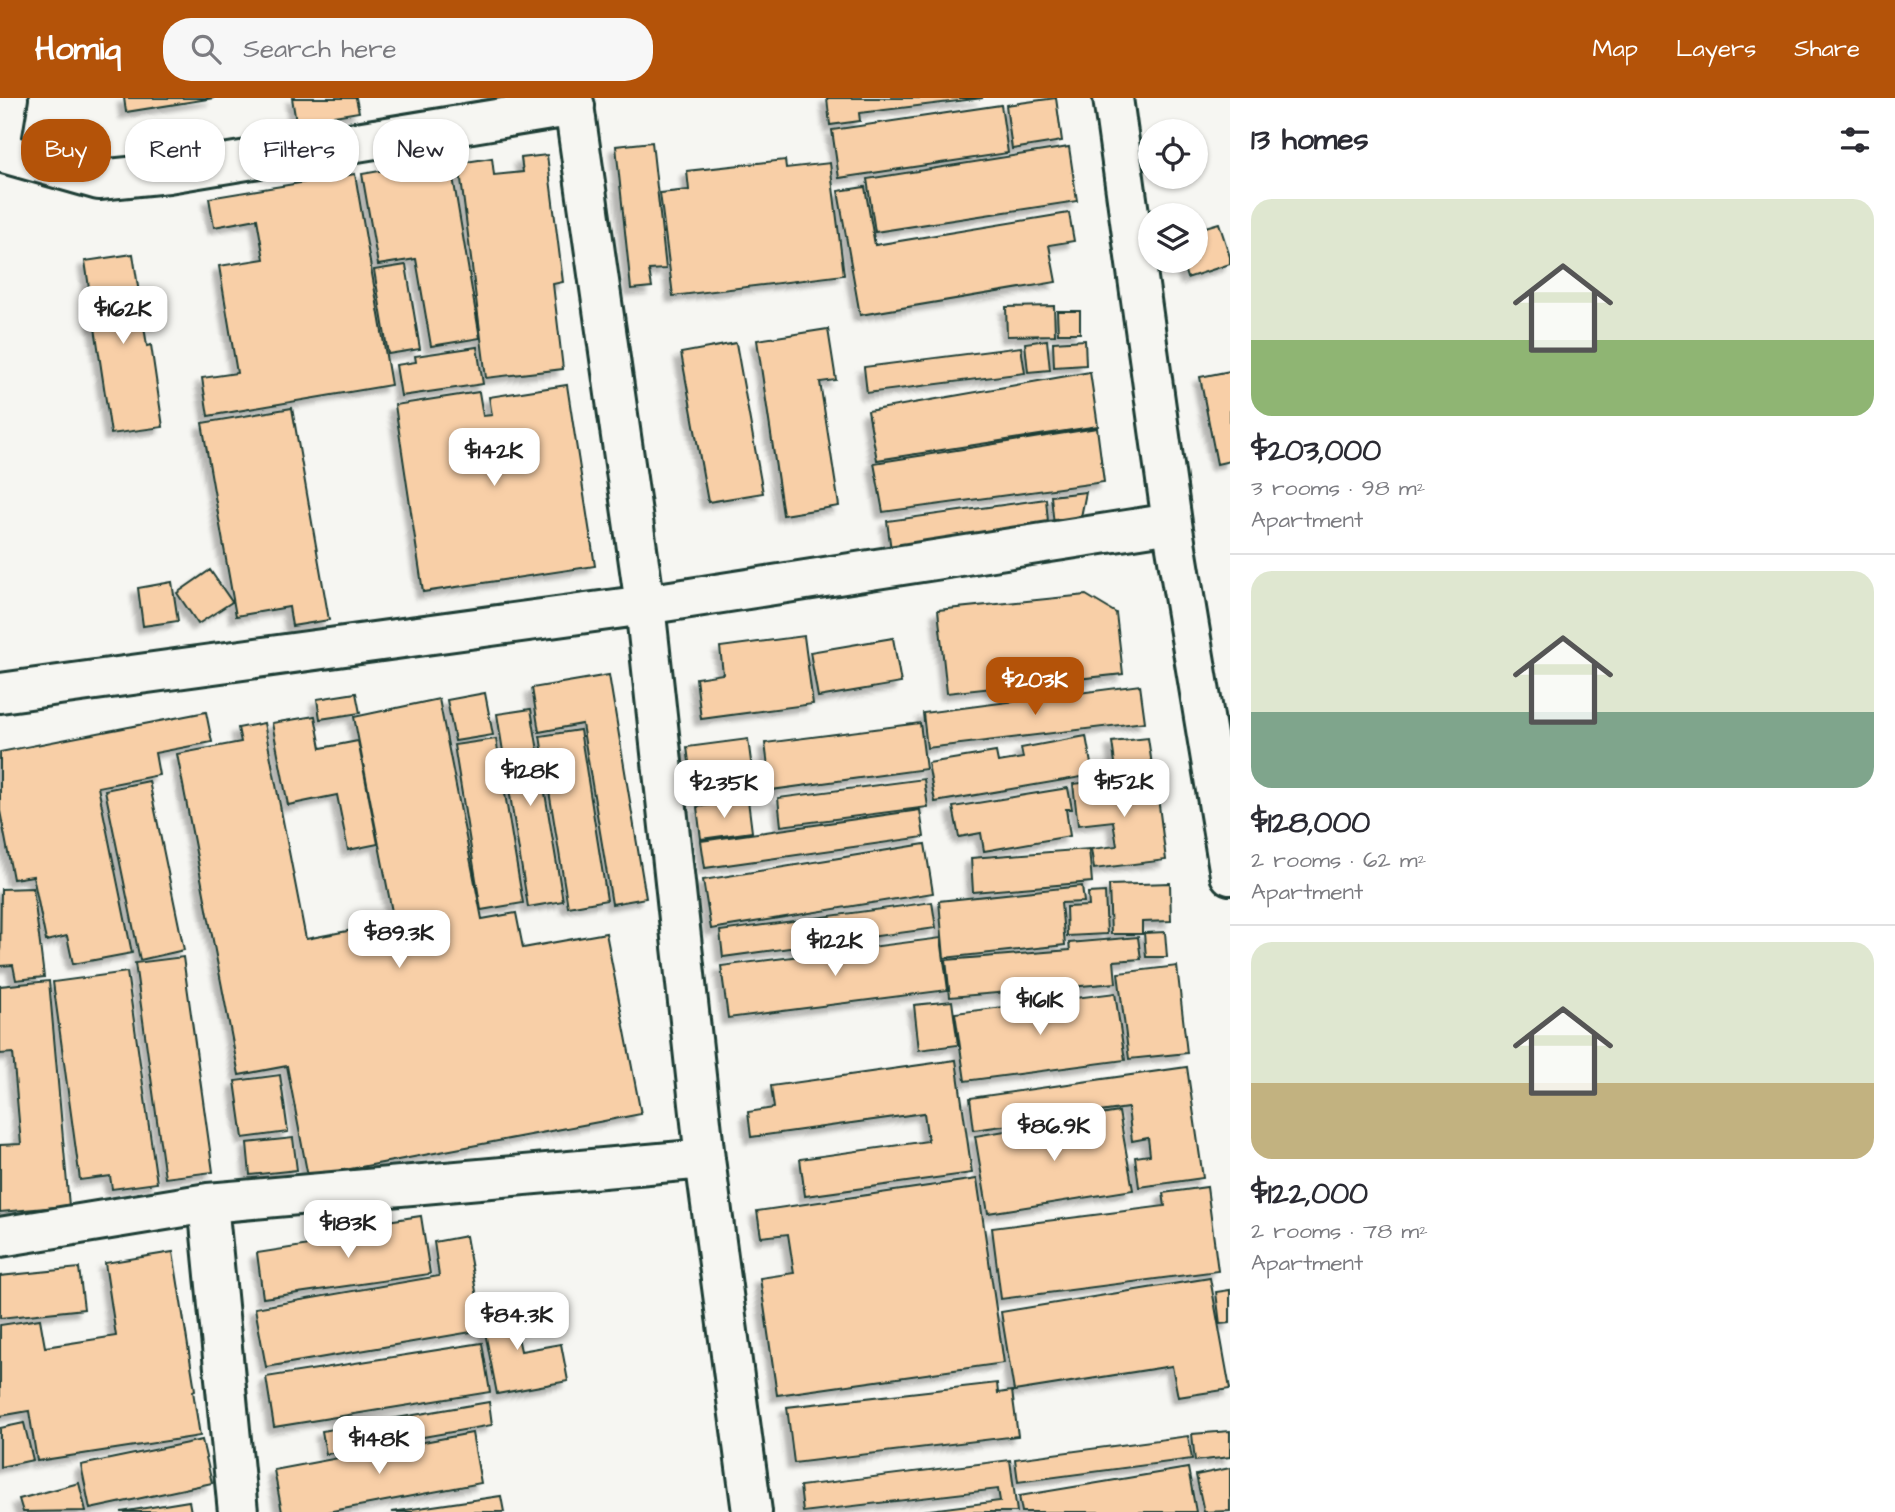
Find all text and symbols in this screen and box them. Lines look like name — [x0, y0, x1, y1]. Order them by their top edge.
search box — [163, 18, 653, 81]
text: Homiq — [35, 26, 121, 72]
icon: search — [187, 30, 225, 68]
text: Search here — [243, 31, 397, 67]
text: Map — [1593, 32, 1638, 66]
text: Layers — [1676, 32, 1756, 66]
text: Share — [1794, 32, 1860, 66]
chip: Buy — [21, 119, 111, 182]
chip: Rent — [125, 119, 225, 182]
chip: Filters — [239, 119, 359, 182]
chip: New — [373, 119, 469, 182]
map controls — [1138, 119, 1208, 273]
button: locate — [1138, 119, 1208, 189]
text: 13 homes — [1251, 119, 1368, 161]
icon: filters — [1836, 121, 1874, 159]
button: layers — [1138, 203, 1208, 273]
icon: home — [1500, 245, 1626, 371]
pin: $162K — [74, 286, 172, 346]
text: $162K — [94, 293, 152, 325]
pin: $142K — [445, 428, 543, 488]
text: $203,000 — [1251, 430, 1381, 472]
text: $142K — [465, 435, 523, 467]
text: 3 rooms · 98 m² — [1251, 472, 1425, 504]
text: Apartment — [1251, 504, 1363, 536]
icon: home — [1500, 617, 1626, 743]
pin: $203K — [986, 658, 1084, 717]
text: $203K — [1002, 664, 1068, 696]
pin: $128K — [481, 748, 579, 808]
text: $128K — [501, 755, 559, 787]
pin: $235K — [675, 760, 773, 820]
pin: $152K — [1075, 760, 1173, 819]
text: $152K — [1094, 766, 1154, 798]
text: $235K — [690, 767, 758, 799]
text: $128,000 — [1251, 802, 1370, 844]
text: 2 rooms · 62 m² — [1251, 844, 1426, 876]
text: Apartment — [1251, 876, 1363, 908]
pin: $89.3K — [342, 910, 456, 970]
text: $89.3K — [364, 917, 434, 949]
pin: $122K — [786, 918, 884, 978]
text: $122K — [807, 925, 863, 957]
pin: $161K — [991, 978, 1089, 1037]
text: $161K — [1016, 984, 1064, 1016]
icon: home — [1500, 988, 1626, 1114]
pin: $86.9K — [997, 1104, 1111, 1163]
text: $86.9K — [1018, 1110, 1090, 1142]
text: $122,000 — [1251, 1173, 1368, 1215]
pin: $183K — [299, 1200, 397, 1260]
text: $183K — [320, 1207, 376, 1239]
text: 2 rooms · 78 m² — [1251, 1215, 1428, 1247]
text: Apartment — [1251, 1247, 1363, 1279]
pin: $84.3K — [460, 1292, 574, 1352]
text: $84.3K — [481, 1299, 553, 1331]
pin: $148K — [330, 1416, 428, 1476]
text: $148K — [349, 1423, 409, 1455]

